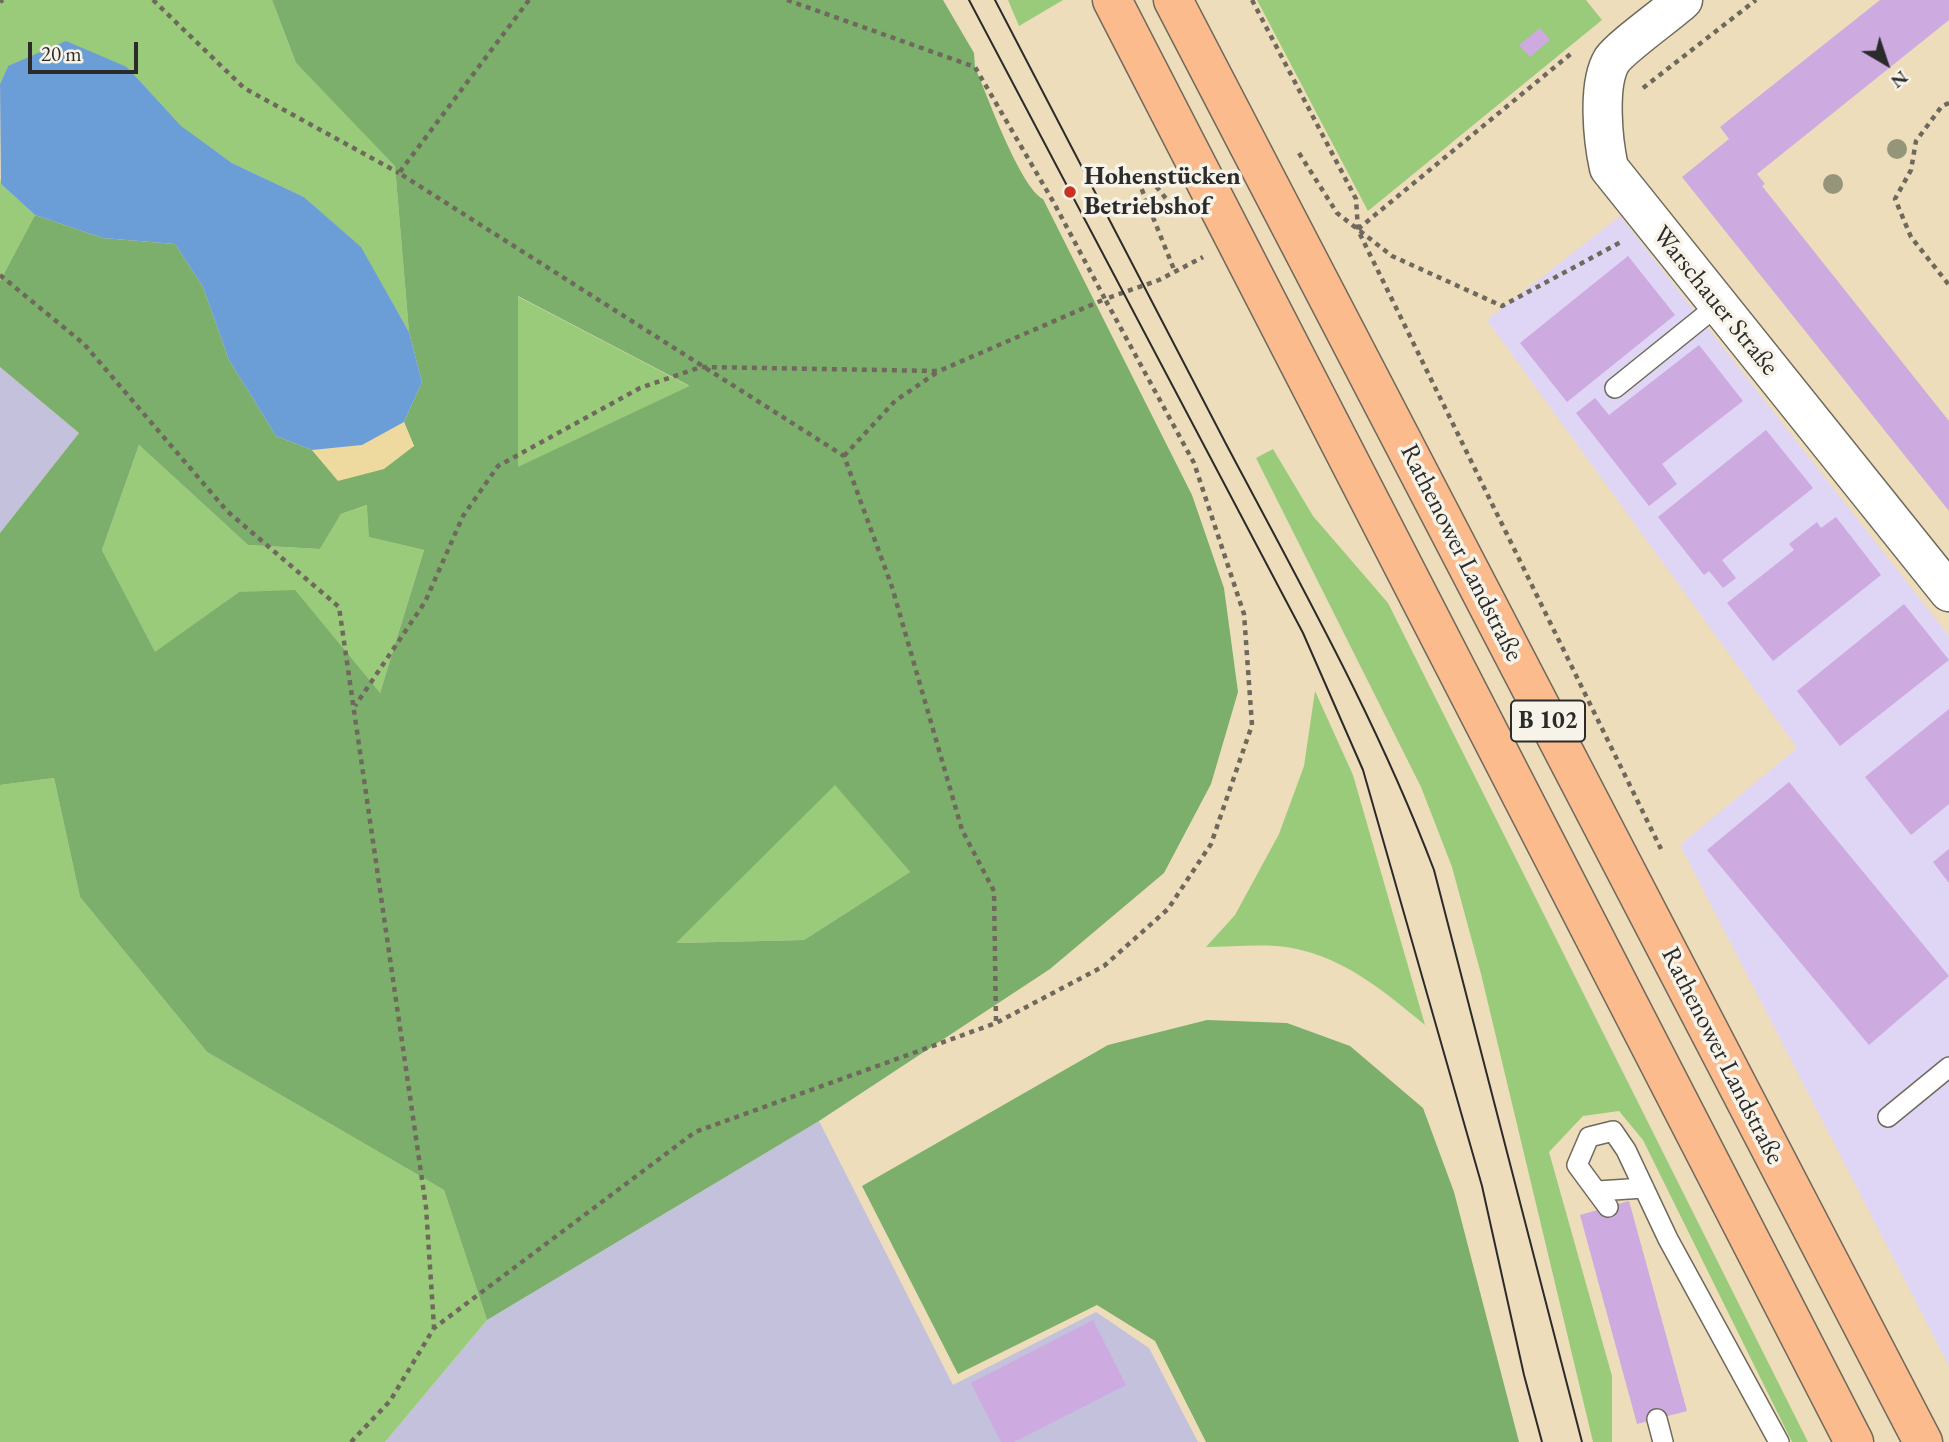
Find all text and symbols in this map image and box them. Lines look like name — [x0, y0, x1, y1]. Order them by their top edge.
scale bar — [32, 28, 142, 72]
north arrow — [1851, 28, 1921, 98]
text: 20 m — [41, 40, 82, 67]
text: N — [1886, 65, 1913, 94]
place label: Hohenstücken Betriebshof — [1084, 161, 1241, 222]
marker: Hohenstücken Betriebshof — [1062, 184, 1078, 200]
street label: Warschauer Straße — [1645, 220, 1785, 382]
street label: Rathenower Landstraße — [1393, 439, 1529, 667]
road number: B 102 — [1511, 700, 1585, 742]
street label: Rathenower Landstraße — [1654, 942, 1790, 1170]

